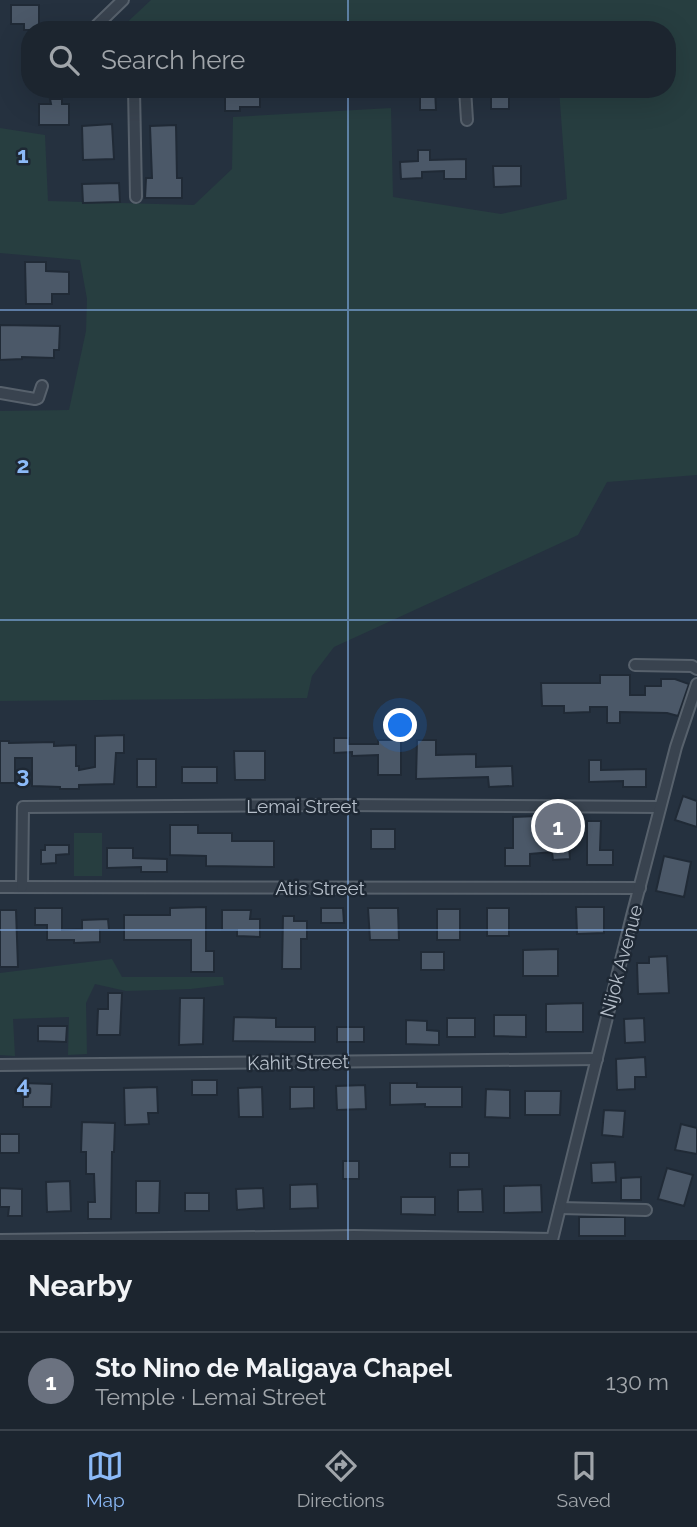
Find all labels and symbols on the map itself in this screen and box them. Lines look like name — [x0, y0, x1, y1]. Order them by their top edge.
text: 1 — [17, 141, 29, 168]
text: 2 — [17, 451, 29, 478]
your location — [383, 708, 417, 742]
text: 3 — [17, 761, 29, 788]
street label: Lemai Street — [246, 795, 358, 817]
pin: 1 — [535, 800, 581, 852]
street label: Atis Street — [275, 877, 365, 899]
street label: Nijok Avenue — [595, 902, 647, 1020]
street label: Kahit Street — [247, 1050, 350, 1074]
text: 4 — [16, 1071, 30, 1098]

